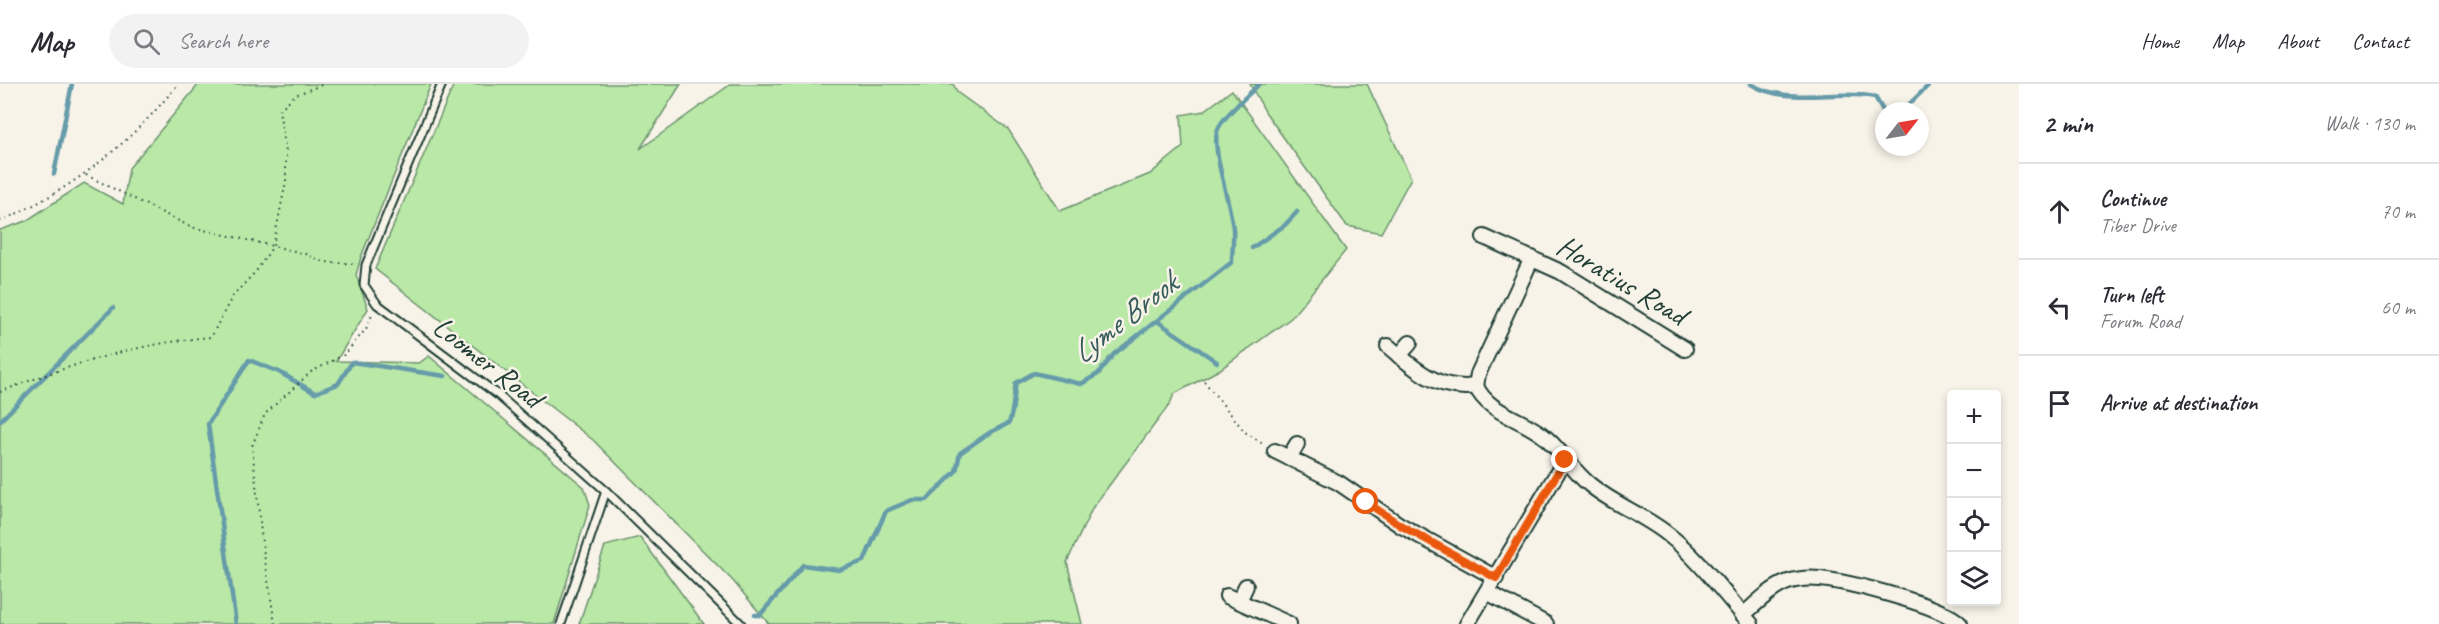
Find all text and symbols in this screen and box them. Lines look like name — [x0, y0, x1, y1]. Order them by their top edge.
search box — [109, 14, 529, 68]
text: Map — [30, 24, 73, 59]
icon: search — [130, 25, 163, 58]
text: Search here — [178, 27, 268, 55]
text: Home — [2141, 28, 2179, 54]
text: Map — [2212, 28, 2244, 54]
text: About — [2277, 28, 2319, 54]
text: Contact — [2352, 28, 2409, 54]
north arrow — [1875, 102, 1929, 156]
text: 2 min — [2043, 107, 2093, 140]
text: Walk · 130 m — [2325, 111, 2415, 136]
text: Continue — [2100, 185, 2166, 213]
icon: ahead — [2043, 195, 2076, 228]
text: 70 m — [2381, 199, 2415, 224]
text: Tiber Drive — [2100, 213, 2176, 238]
street label: Horatius Road — [1550, 226, 1698, 336]
water label: Lyme Brook — [1063, 260, 1190, 372]
text: Turn left — [2100, 281, 2164, 309]
icon: left — [2043, 291, 2076, 324]
text: 60 m — [2381, 295, 2415, 320]
street label: Loomer Road — [426, 307, 554, 419]
text: Forum Road — [2100, 309, 2181, 334]
icon: arrive — [2043, 387, 2076, 420]
text: Arrive at destination — [2100, 389, 2257, 417]
map controls — [1947, 390, 2001, 606]
button: + — [1947, 390, 2001, 444]
button: − — [1947, 444, 2001, 498]
route end — [1551, 446, 1577, 472]
route start — [1352, 488, 1378, 514]
button: locate — [1947, 498, 2001, 552]
button: layers — [1947, 552, 2001, 606]

